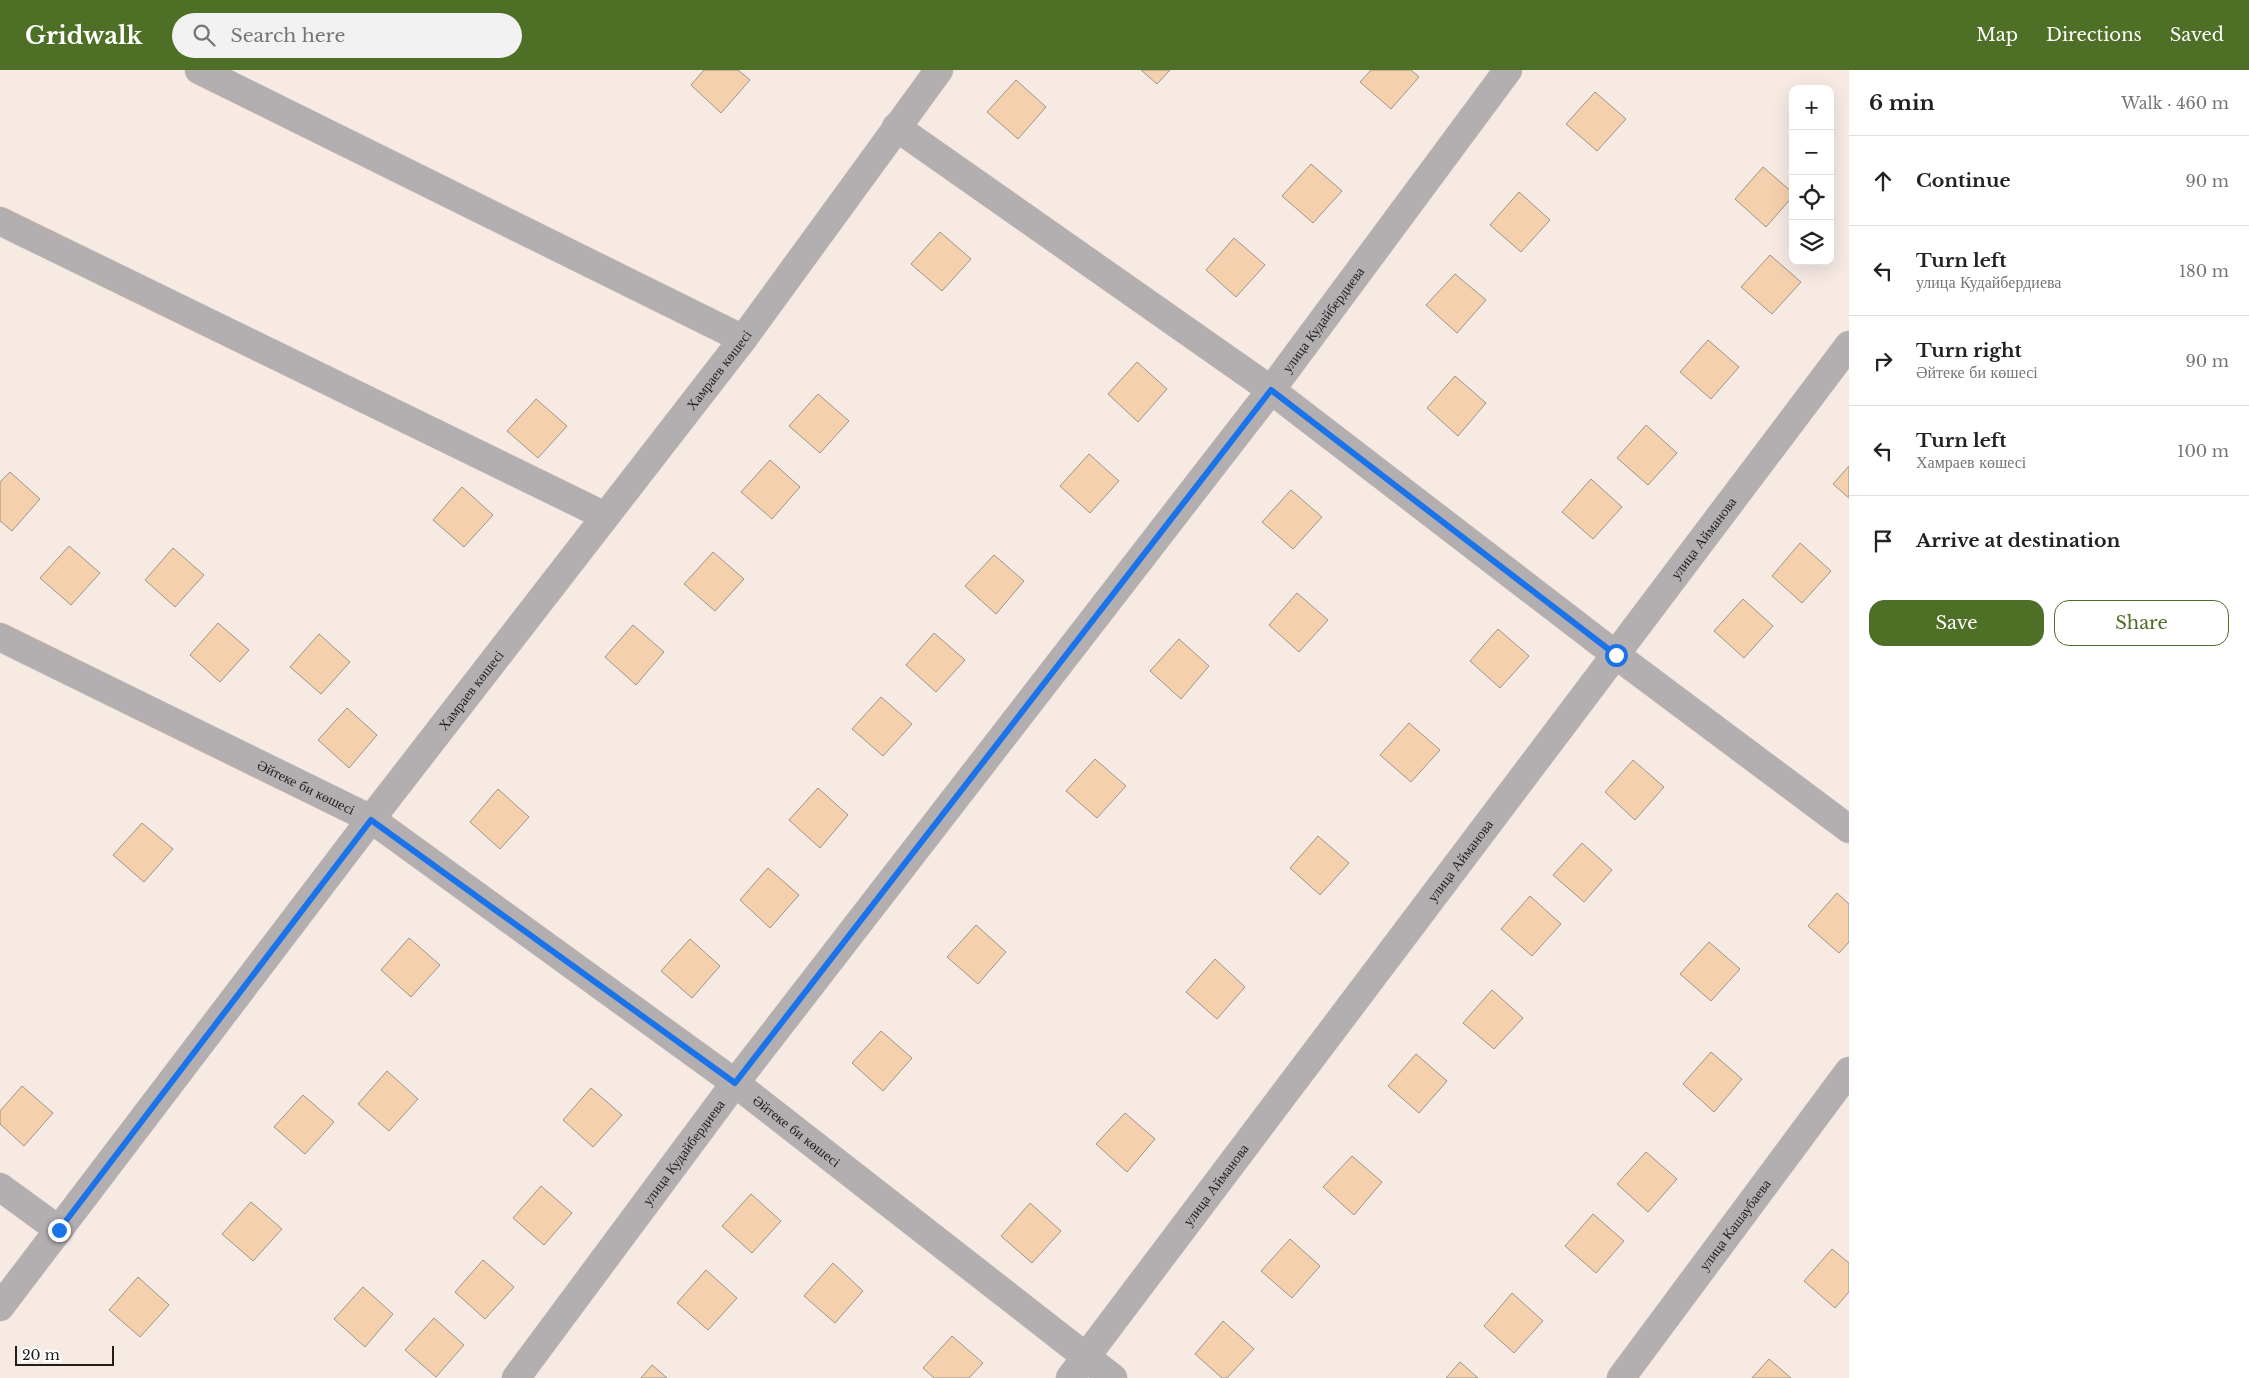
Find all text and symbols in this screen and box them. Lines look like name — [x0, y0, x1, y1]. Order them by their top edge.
search box — [172, 13, 522, 58]
text: Gridwalk — [25, 21, 142, 50]
icon: search — [190, 21, 218, 49]
text: Search here — [230, 24, 345, 47]
text: Map — [1976, 24, 2018, 46]
text: Directions — [2046, 24, 2142, 46]
text: Saved — [2170, 24, 2224, 46]
map controls — [1789, 85, 1834, 265]
button: + — [1789, 85, 1834, 130]
text: 6 min — [1869, 90, 1935, 116]
text: Walk · 460 m — [2121, 93, 2229, 113]
button: − — [1789, 130, 1834, 175]
icon: ahead — [1869, 167, 1897, 195]
text: Continue — [1916, 169, 2011, 192]
text: 90 m — [2186, 171, 2229, 191]
button: locate — [1789, 175, 1834, 220]
button: layers — [1789, 220, 1834, 265]
text: Turn left — [1916, 249, 2007, 272]
icon: left — [1869, 257, 1897, 285]
text: 180 m — [2179, 261, 2229, 281]
street label: улица Кудайбердиева — [1278, 263, 1369, 376]
text: улица Кудайбердиева — [1916, 272, 2061, 292]
street label: Хамраев көшесі — [682, 326, 756, 414]
text: Turn right — [1916, 339, 2022, 362]
icon: right — [1869, 347, 1897, 375]
text: 90 m — [2186, 351, 2229, 371]
text: Әйтеке би көшесі — [1916, 362, 2038, 382]
text: Turn left — [1916, 429, 2007, 452]
icon: left — [1869, 437, 1897, 465]
text: 100 m — [2177, 441, 2229, 461]
text: Хамраев көшесі — [1916, 452, 2026, 472]
street label: улица Айманова — [1667, 493, 1741, 583]
icon: arrive — [1869, 527, 1897, 555]
text: Arrive at destination — [1916, 529, 2120, 552]
button: Save — [1869, 600, 2044, 646]
button: Share — [2054, 600, 2229, 646]
route start — [1605, 644, 1628, 667]
street label: Хамраев көшесі — [434, 646, 508, 734]
street label: Әйтеке би көшесі — [254, 756, 358, 819]
street label: улица Айманова — [1423, 815, 1497, 905]
street label: Әйтеке би көшесі — [749, 1091, 844, 1171]
street label: улица Кудайбердиева — [638, 1095, 729, 1209]
street label: улица Айманова — [1179, 1139, 1253, 1229]
street label: улица Кашаубаева — [1695, 1175, 1775, 1274]
route end — [48, 1219, 71, 1242]
scale bar — [15, 1343, 114, 1366]
text: 20 m — [22, 1346, 60, 1364]

